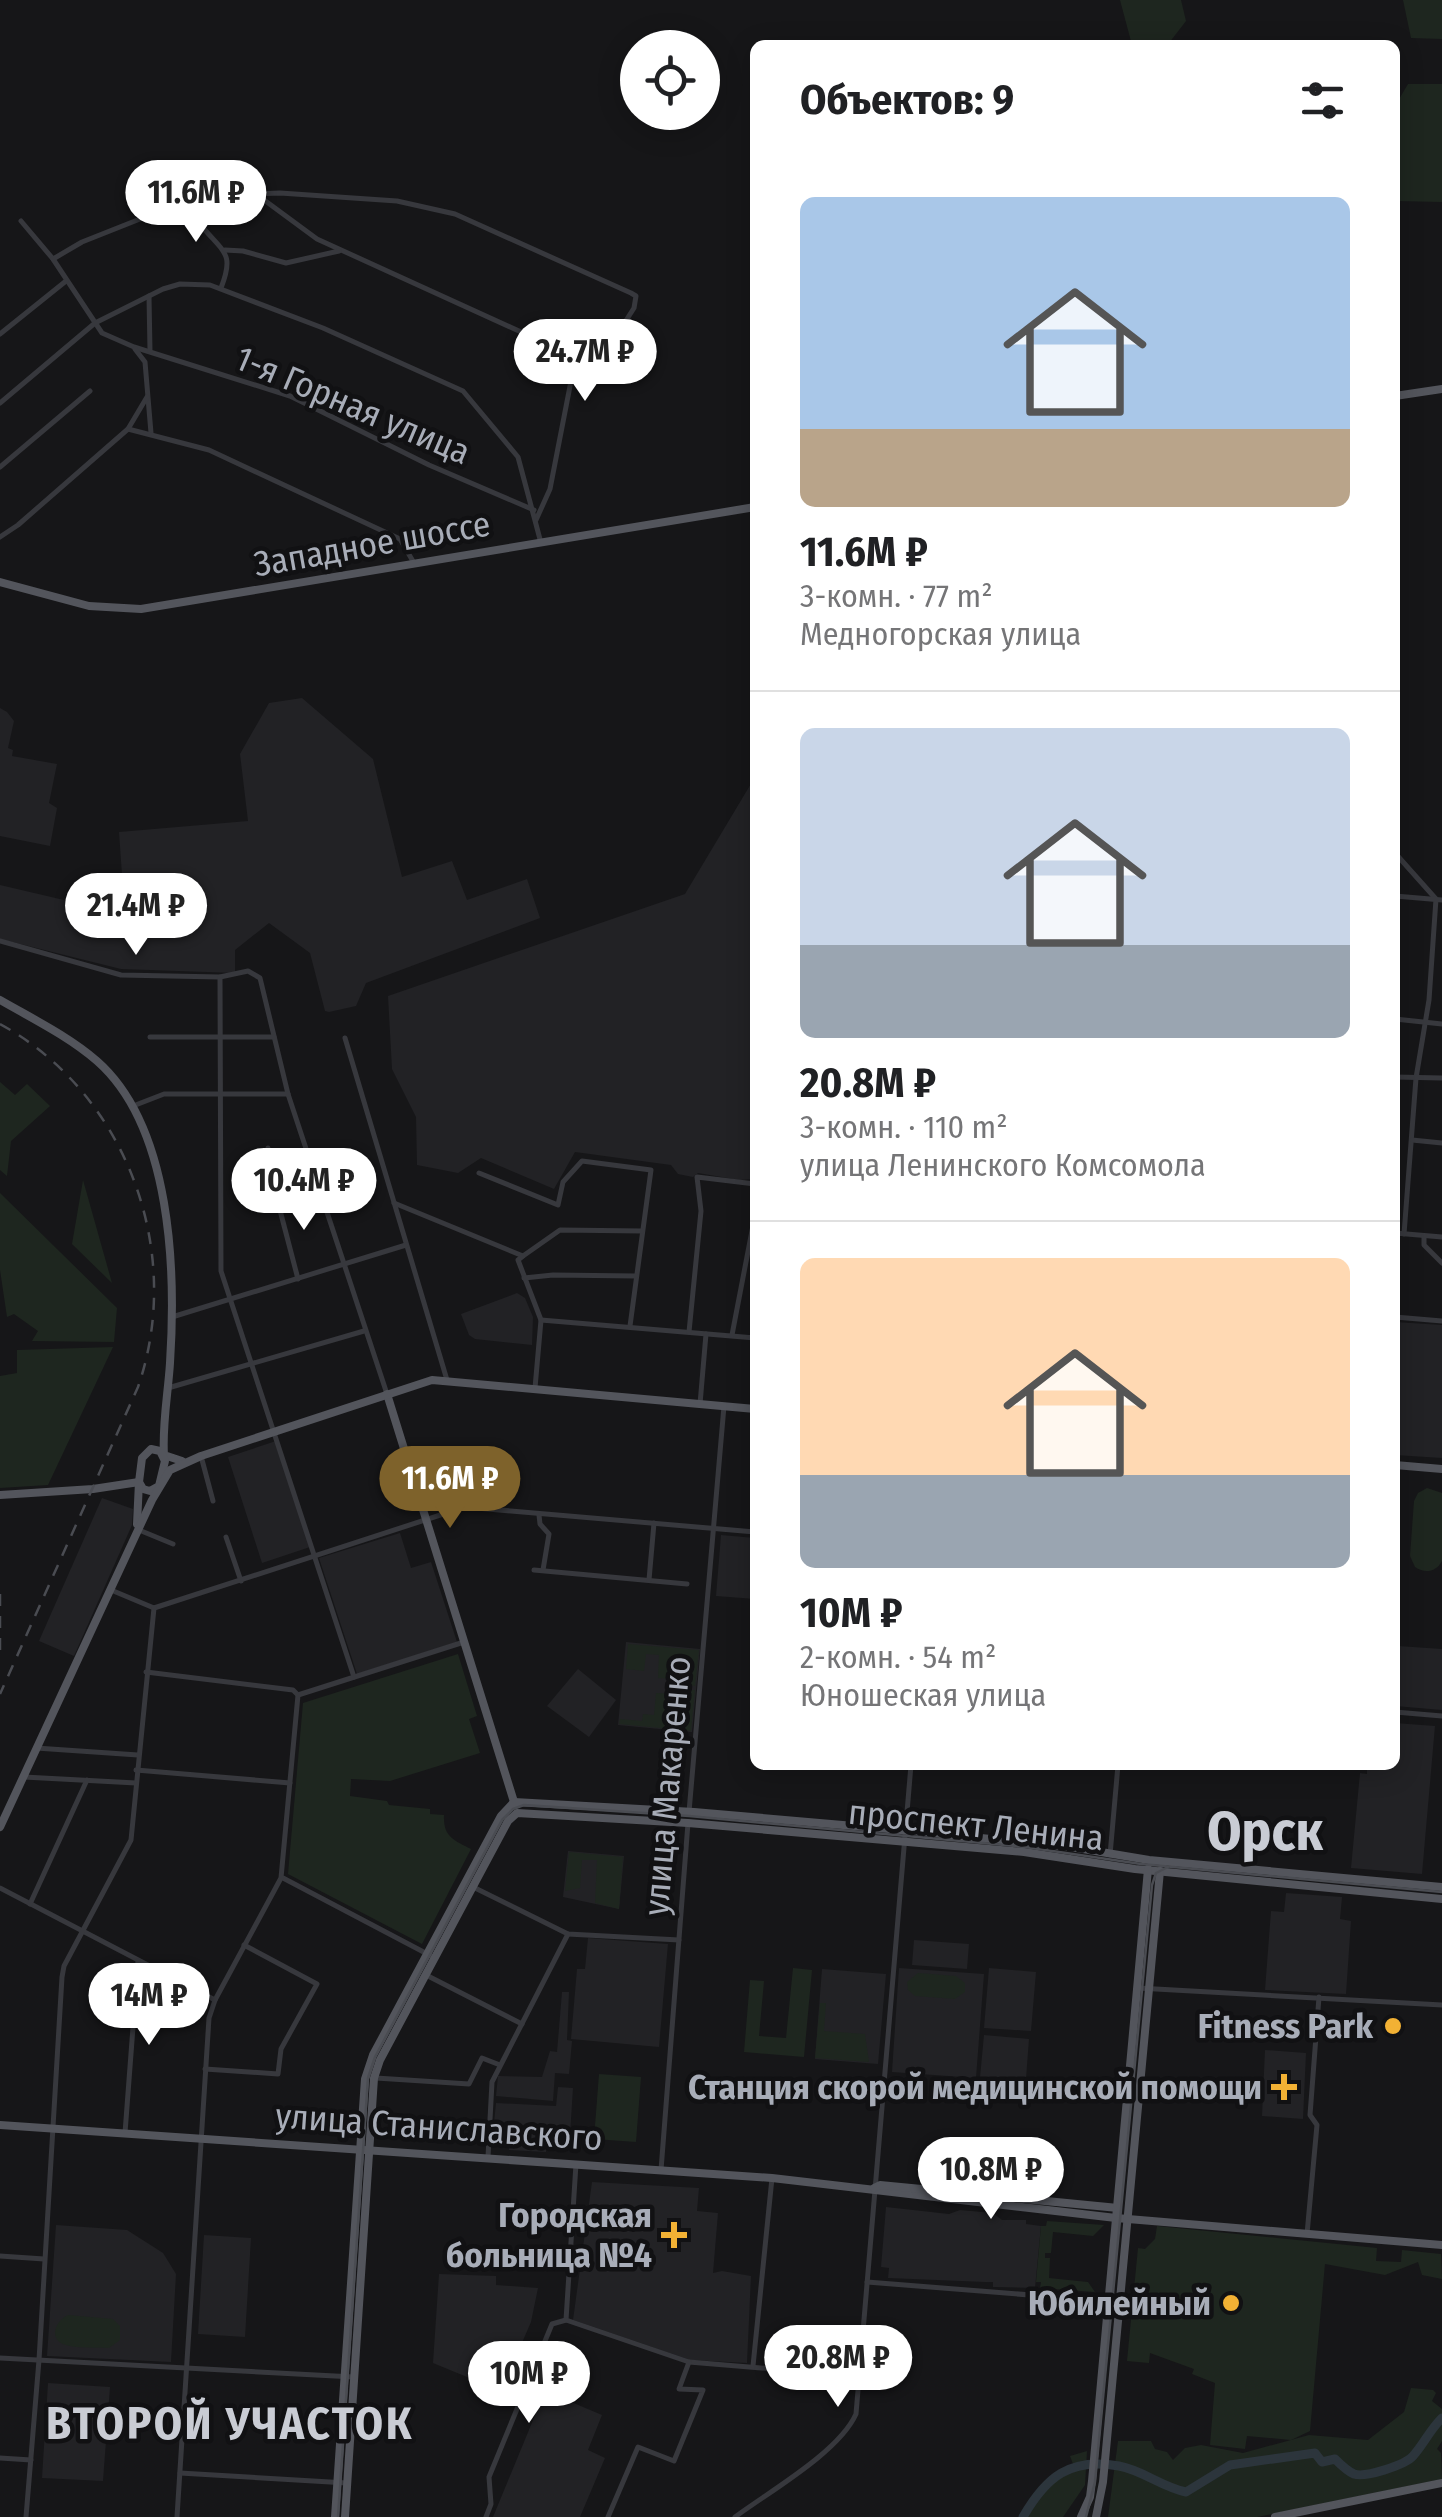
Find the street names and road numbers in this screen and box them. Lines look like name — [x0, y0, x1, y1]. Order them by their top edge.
street label: 1-я Горная улица — [230, 337, 476, 473]
street label: Западное шоссе — [251, 503, 493, 585]
street label: улица Макаренко — [635, 1655, 699, 1917]
street label: проспект Ленина — [846, 1791, 1106, 1859]
street label: улица Станиславского — [274, 2095, 604, 2159]

